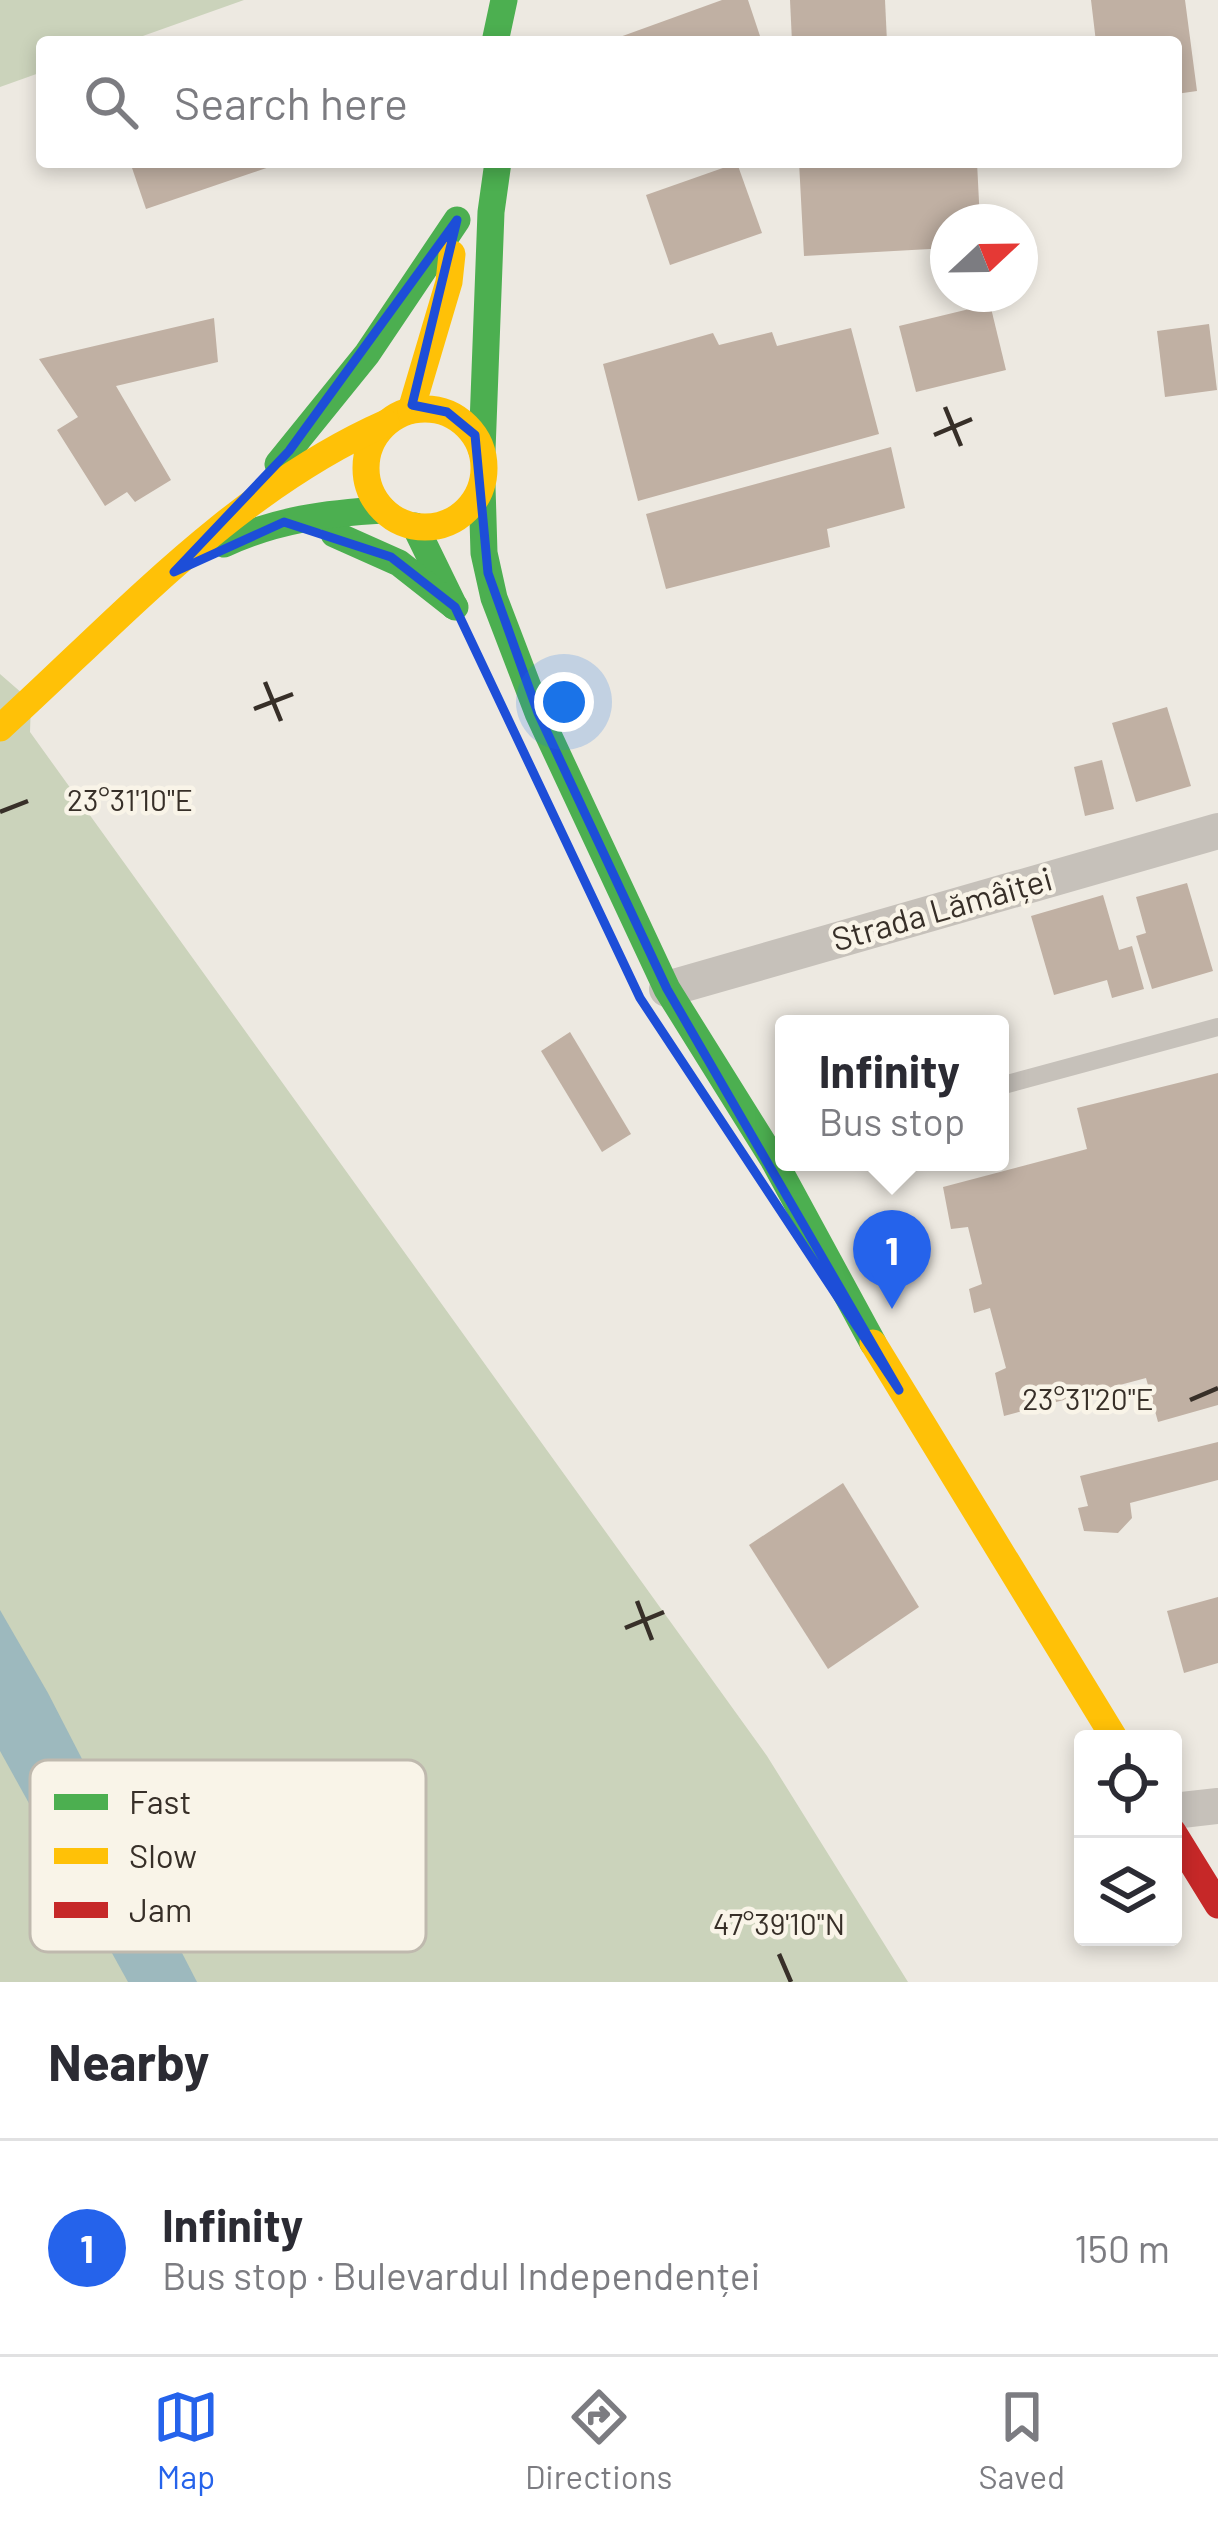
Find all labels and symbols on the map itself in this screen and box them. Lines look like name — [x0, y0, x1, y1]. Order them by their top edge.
north arrow — [930, 204, 1038, 312]
your location — [534, 672, 594, 732]
text: 23°31'10"E — [67, 781, 193, 817]
street label: Strada Lămâiței — [827, 857, 1056, 959]
pin: 1 — [853, 1210, 931, 1309]
text: 23°31'20"E — [1022, 1380, 1154, 1416]
legend — [30, 1760, 426, 1952]
text: Fast — [129, 1781, 191, 1821]
text: Slow — [129, 1835, 197, 1875]
text: Jam — [129, 1889, 192, 1929]
text: 47°39'10"N — [713, 1905, 845, 1941]

